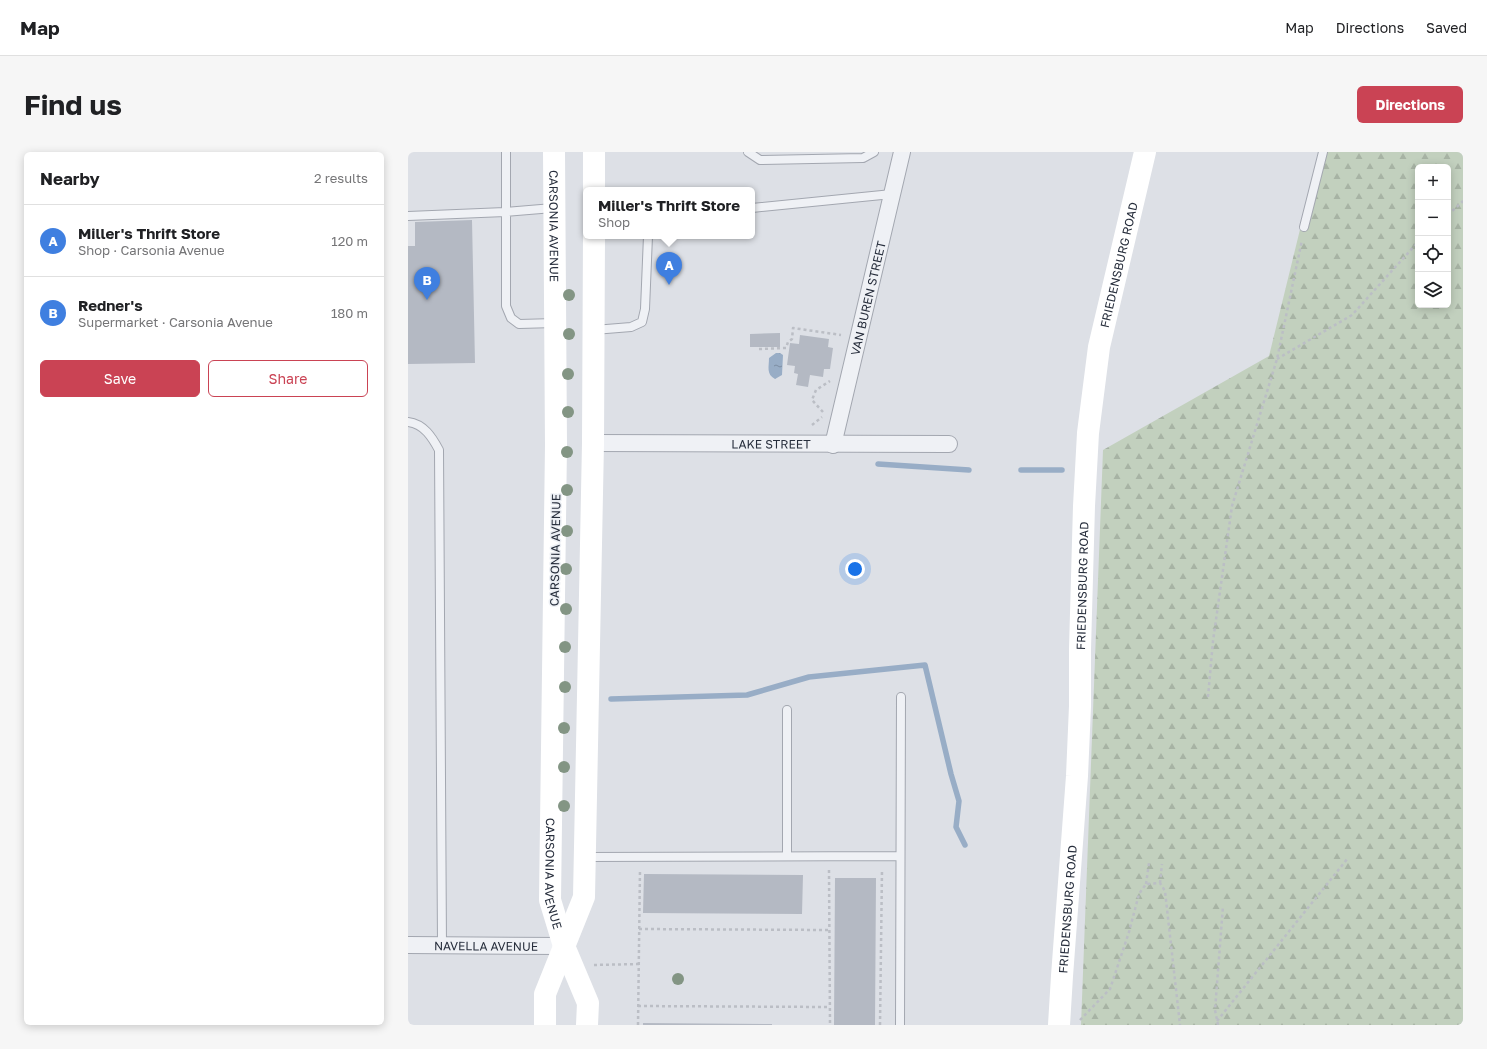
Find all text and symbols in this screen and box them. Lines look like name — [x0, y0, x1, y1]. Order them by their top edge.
text: Map — [20, 16, 60, 39]
text: Map — [1285, 19, 1314, 36]
text: Directions — [1336, 19, 1404, 36]
text: Saved — [1426, 19, 1467, 36]
button: Directions — [1357, 86, 1463, 123]
text: Find us — [24, 88, 122, 121]
map controls — [1415, 164, 1451, 308]
button: + — [1415, 164, 1451, 200]
text: Nearby — [40, 168, 100, 189]
text: 2 results — [314, 170, 368, 186]
street label: CARSONIA AVENUE — [547, 170, 562, 282]
popup — [583, 187, 755, 239]
text: Miller's Thrift Store — [598, 196, 740, 214]
street label: FRIEDENSBURG ROAD — [1096, 200, 1140, 329]
button: − — [1415, 200, 1451, 236]
text: Shop — [598, 214, 630, 230]
text: Miller's Thrift Store — [78, 224, 220, 242]
text: A — [48, 233, 58, 249]
text: 120 m — [331, 233, 368, 249]
button: locate — [1415, 236, 1451, 272]
street label: VAN BUREN STREET — [847, 239, 888, 357]
text: Shop · Carsonia Avenue — [78, 242, 224, 258]
pin: A — [656, 252, 682, 285]
pin: B — [414, 267, 440, 300]
button: layers — [1415, 272, 1451, 308]
text: Redner's — [78, 296, 143, 314]
text: B — [48, 305, 58, 321]
text: 180 m — [331, 305, 368, 321]
text: Supermarket · Carsonia Avenue — [78, 314, 273, 330]
button: Save — [40, 360, 200, 397]
button: Share — [208, 360, 368, 397]
street label: LAKE STREET — [731, 436, 811, 451]
street label: CARSONIA AVENUE — [547, 494, 563, 606]
street label: FRIEDENSBURG ROAD — [1072, 521, 1091, 650]
your location — [845, 559, 865, 579]
street label: CARSONIA AVENUE — [542, 818, 566, 931]
street label: FRIEDENSBURG ROAD — [1055, 845, 1079, 974]
street label: NAVELLA AVENUE — [434, 938, 538, 953]

